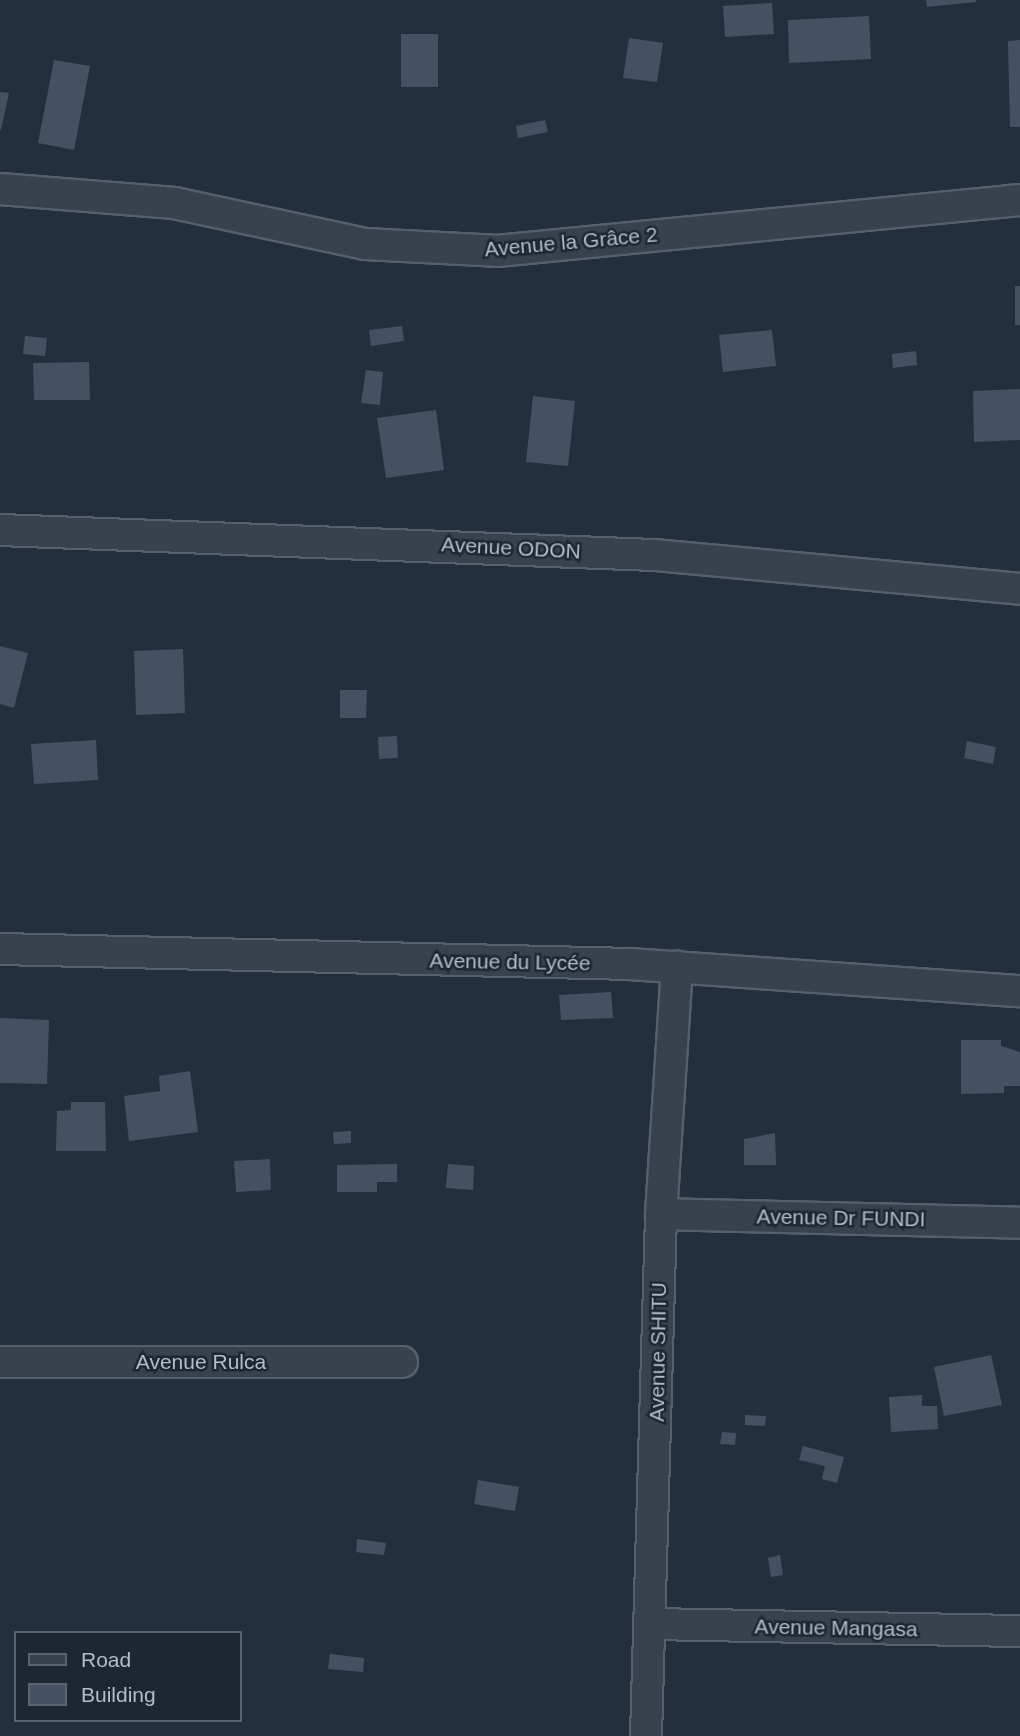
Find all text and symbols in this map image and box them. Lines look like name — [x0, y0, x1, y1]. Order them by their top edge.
street label: Avenue la Grâce 2 — [483, 222, 659, 262]
street label: Avenue ODON — [441, 532, 581, 564]
street label: Avenue du Lycée — [429, 948, 591, 976]
street label: Avenue Dr FUNDI — [756, 1204, 926, 1232]
street label: Avenue SHITU — [644, 1282, 672, 1422]
street label: Avenue Rulca — [136, 1349, 266, 1375]
street label: Avenue Mangasa — [754, 1614, 918, 1642]
legend — [14, 1631, 242, 1722]
text: Road — [81, 1648, 131, 1671]
text: Building — [81, 1683, 156, 1706]

